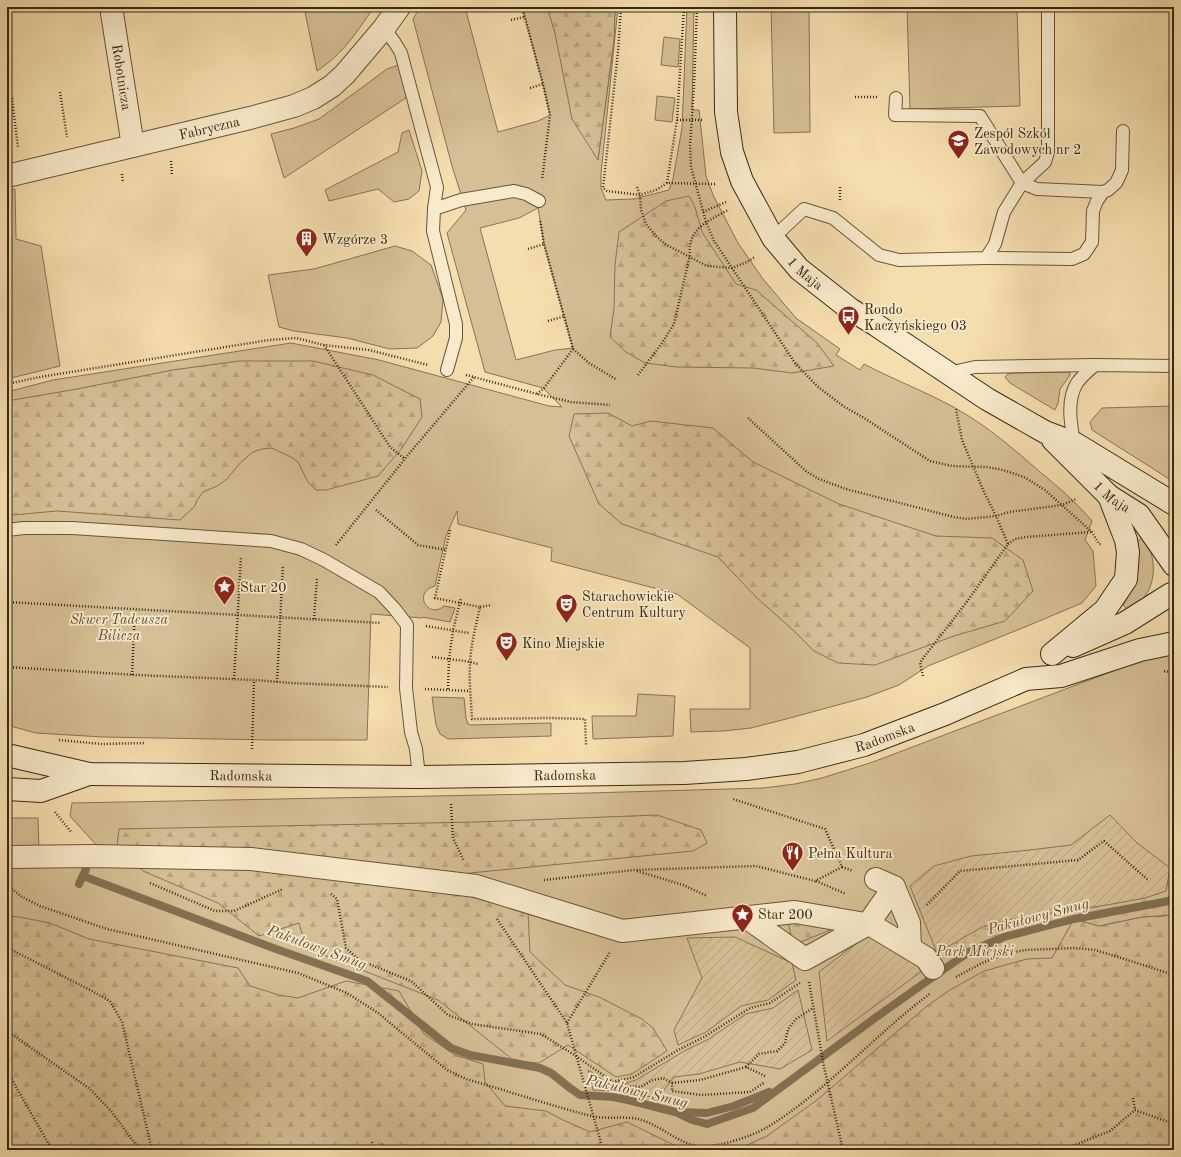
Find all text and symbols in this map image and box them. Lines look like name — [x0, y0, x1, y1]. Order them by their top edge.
street label: Robotnicza — [109, 43, 133, 111]
street label: Fabryczna — [178, 115, 241, 143]
place label: Zespół Szkół Zawodowych nr 2 — [974, 127, 1081, 157]
school or university icon: Zespół Szkół Zawodowych nr 2 — [946, 128, 972, 161]
building icon: Wzgórze 3 — [294, 226, 320, 259]
place label: Wzgórze 3 — [322, 233, 388, 247]
street label: 1 Maja — [784, 255, 825, 293]
place label: Rondo Kaczyńskiego 03 — [864, 303, 967, 333]
bus stop icon: Rondo Kaczyńskiego 03 — [835, 304, 861, 337]
street label: 1 Maja — [1090, 479, 1132, 516]
place icon: Star 20 — [212, 574, 238, 607]
place label: Star 20 — [240, 581, 286, 595]
place label: Starachowickie Centrum Kultury — [582, 590, 686, 620]
theatre icon: Starachowickie Centrum Kultury — [554, 591, 580, 624]
park label: Skwer Tadeusza Bilicza — [70, 613, 169, 643]
theatre icon: Kino Miejskie — [493, 630, 519, 663]
place label: Kino Miejskie — [522, 637, 605, 651]
street label: Radomska — [854, 720, 917, 755]
street label: Radomska — [533, 768, 596, 783]
street label: Radomska — [209, 769, 272, 784]
restaurant icon: Pełna Kultura — [779, 840, 805, 873]
place label: Pełna Kultura — [808, 847, 892, 861]
water label: Pakułowy Smug — [985, 897, 1091, 938]
place icon: Star 200 — [730, 901, 756, 934]
place label: Star 200 — [758, 908, 813, 922]
water label: Pakułowy Smug — [264, 923, 368, 973]
park label: Park Miejski — [935, 945, 1014, 960]
water label: Pakułowy Smug — [583, 1073, 689, 1111]

